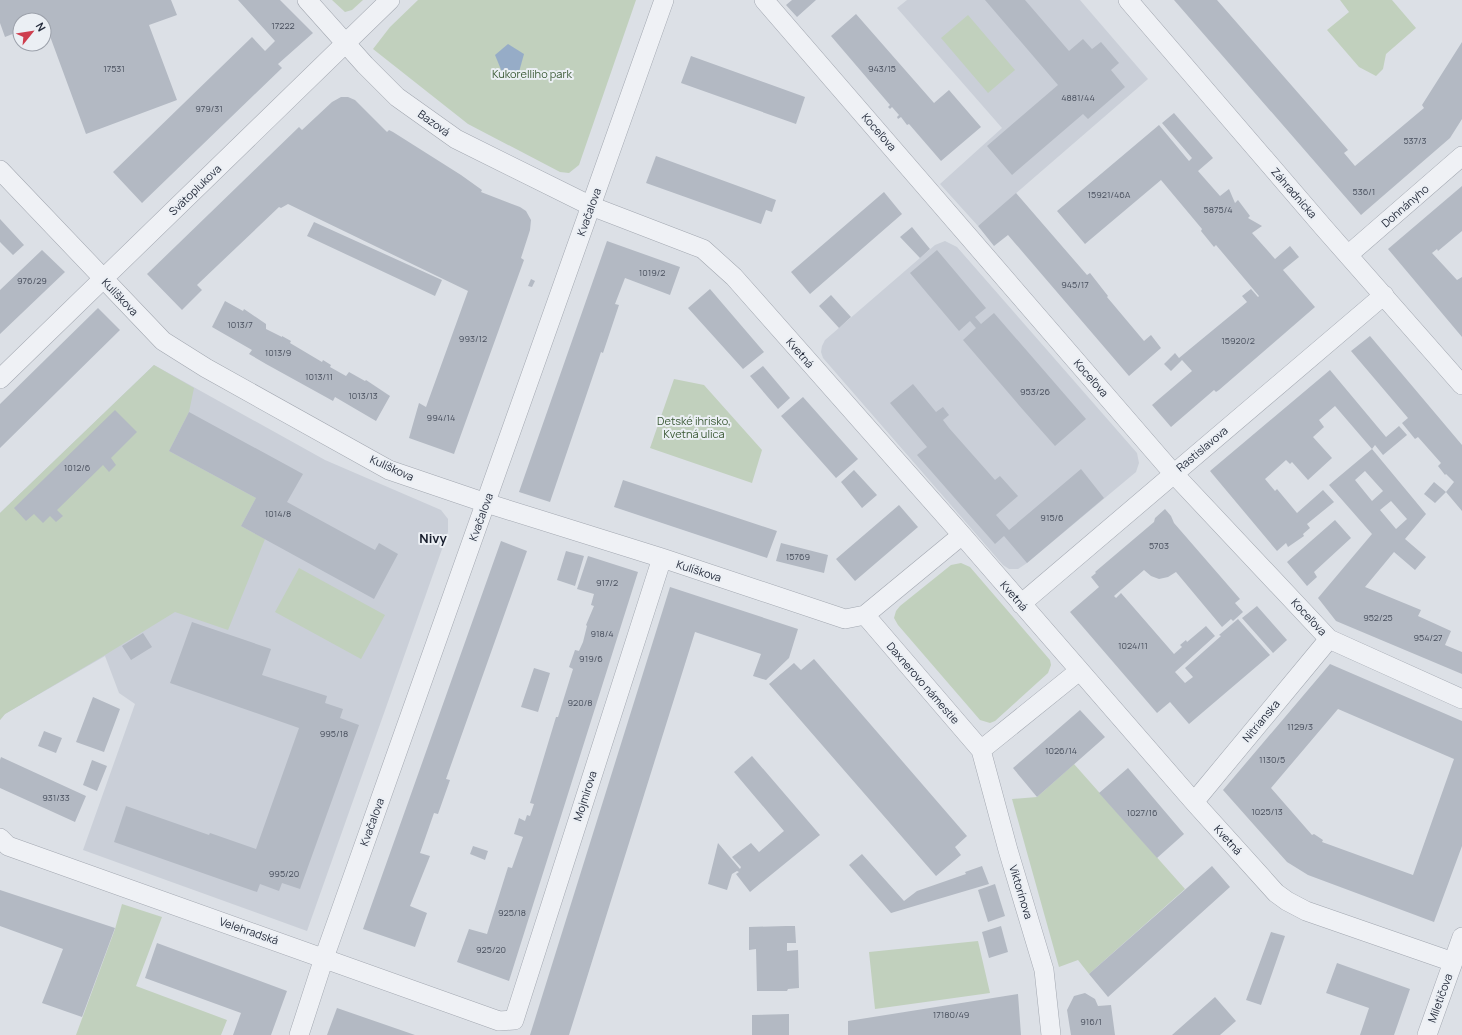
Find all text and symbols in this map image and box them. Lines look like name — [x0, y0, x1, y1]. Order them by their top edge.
north arrow — [12, 12, 52, 52]
house number: 17222 — [271, 19, 295, 32]
text: N — [33, 20, 50, 34]
house number: 17531 — [103, 62, 125, 75]
house number: 943/15 — [868, 62, 896, 75]
park label: Kukorelliho park — [492, 66, 572, 81]
house number: 4881/44 — [1061, 91, 1095, 104]
house number: 979/31 — [195, 102, 223, 115]
street label: Bazová — [415, 106, 453, 139]
street label: Koceľova — [859, 110, 900, 154]
house number: 537/3 — [1403, 134, 1427, 147]
street label: Svätoplukova — [165, 161, 224, 218]
street label: Záhradnícka — [1268, 164, 1321, 221]
street label: Dohnányho — [1378, 181, 1432, 230]
house number: 536/1 — [1353, 185, 1375, 198]
street label: Kvačalova — [573, 186, 604, 238]
house number: 15921/46A — [1087, 188, 1131, 201]
house number: 5875/4 — [1204, 203, 1232, 216]
house number: 1019/2 — [639, 266, 665, 279]
house number: 976/29 — [17, 274, 47, 287]
street label: Kulíškova — [99, 275, 142, 319]
house number: 945/17 — [1061, 278, 1089, 291]
house number: 1013/7 — [227, 318, 253, 331]
house number: 993/12 — [459, 332, 487, 345]
street label: Kvetná — [783, 334, 818, 371]
house number: 15920/2 — [1221, 334, 1255, 347]
house number: 1013/9 — [265, 346, 291, 359]
street label: Koceľova — [1071, 356, 1112, 400]
house number: 1013/11 — [305, 370, 333, 383]
house number: 953/26 — [1020, 385, 1050, 398]
house number: 1013/13 — [348, 389, 378, 402]
house number: 994/14 — [427, 411, 455, 424]
park label: Detské ihrisko, Kvetná ulica — [657, 413, 731, 441]
street label: Rastislavova — [1173, 423, 1231, 475]
street label: Kulíškova — [368, 451, 417, 484]
house number: 1012/6 — [64, 461, 91, 474]
street label: Kvačalova — [465, 491, 496, 543]
house number: 1014/8 — [265, 507, 291, 520]
house number: 915/6 — [1040, 511, 1064, 524]
district label: Nivy — [419, 529, 447, 547]
house number: 5703 — [1149, 539, 1169, 552]
house number: 15769 — [786, 550, 810, 563]
street label: Kulíškova — [675, 556, 724, 585]
house number: 917/2 — [596, 576, 618, 589]
street label: Kvetná — [997, 577, 1032, 614]
street label: Koceľova — [1288, 595, 1330, 638]
house number: 952/25 — [1363, 611, 1393, 624]
house number: 918/4 — [590, 627, 614, 640]
house number: 954/27 — [1413, 631, 1443, 644]
street label: Daxnerovo námestie — [884, 639, 964, 727]
house number: 1024/11 — [1118, 639, 1148, 652]
house number: 919/6 — [579, 652, 603, 665]
house number: 920/8 — [568, 696, 592, 709]
street label: Nitrianska — [1238, 696, 1283, 745]
house number: 1129/3 — [1287, 720, 1313, 733]
house number: 995/18 — [320, 727, 348, 740]
house number: 1026/14 — [1045, 744, 1077, 757]
house number: 1130/5 — [1259, 753, 1285, 766]
street label: Mojmírova — [569, 769, 600, 823]
house number: 931/33 — [42, 791, 70, 804]
street label: Kvačalova — [356, 796, 387, 848]
house number: 1025/13 — [1251, 805, 1283, 818]
house number: 1027/16 — [1126, 806, 1158, 819]
street label: Kvetná — [1211, 821, 1246, 858]
street label: Viktorínova — [1006, 863, 1037, 921]
house number: 995/20 — [269, 867, 299, 880]
house number: 925/18 — [498, 906, 526, 919]
street label: Velehradská — [218, 913, 281, 948]
house number: 925/20 — [476, 943, 506, 956]
street label: Miletičova — [1424, 971, 1455, 1025]
house number: 17180/49 — [933, 1008, 969, 1021]
house number: 916/1 — [1080, 1015, 1102, 1028]

